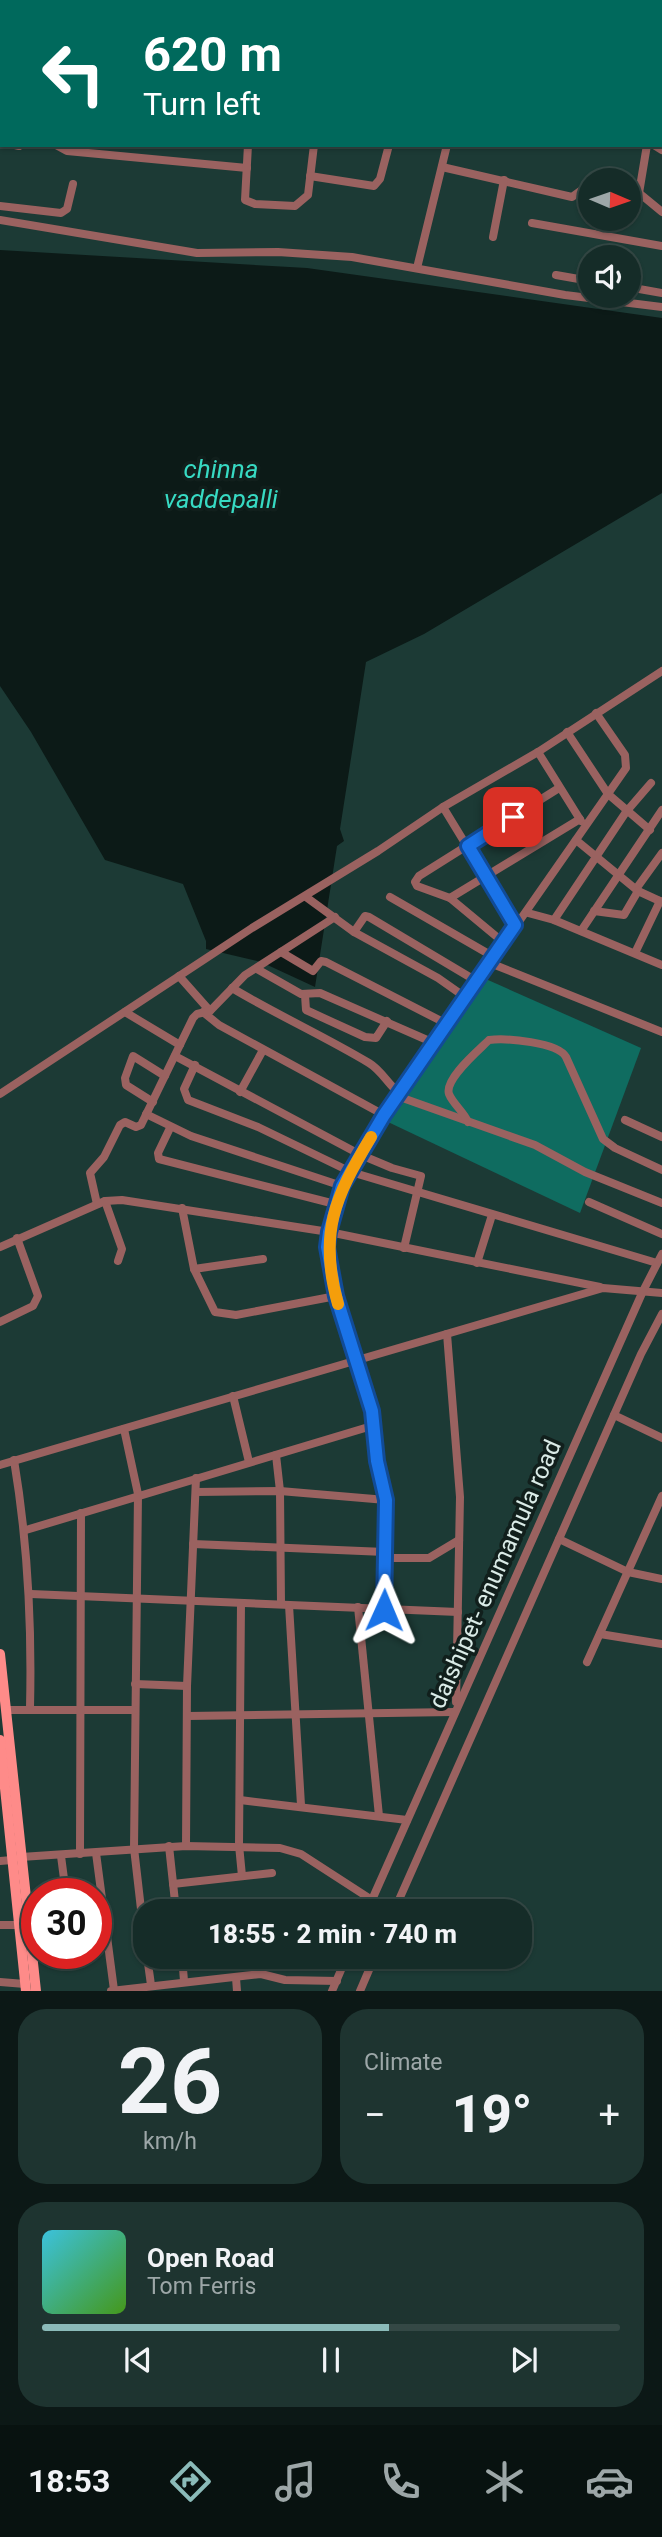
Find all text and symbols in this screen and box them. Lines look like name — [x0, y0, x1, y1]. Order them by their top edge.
text: 620 m — [143, 26, 282, 83]
icon: left — [28, 28, 119, 119]
text: Turn left — [143, 85, 261, 123]
north arrow — [578, 168, 640, 231]
map controls — [578, 168, 641, 308]
button: sound — [578, 245, 641, 308]
water label: chinna vaddepalli — [164, 454, 279, 514]
pin — [483, 787, 543, 847]
icon: arrive — [494, 798, 532, 836]
street label: daishipet- enumamula road — [423, 1435, 567, 1713]
position arrow — [347, 1573, 421, 1647]
speed limit sign: 30 — [21, 1878, 112, 1969]
text: 18:55 · 2 min · 740 m — [208, 1919, 457, 1949]
text: 26 — [118, 2029, 222, 2135]
text: Climate — [364, 2049, 443, 2076]
text: 19° — [452, 2084, 532, 2145]
text: − — [364, 2093, 386, 2137]
text: + — [598, 2093, 620, 2137]
text: km/h — [143, 2128, 197, 2155]
text: Open Road — [147, 2243, 275, 2273]
text: Tom Ferris — [147, 2273, 256, 2300]
icon: previous — [119, 2341, 157, 2379]
icon: pause — [312, 2341, 350, 2379]
icon: next — [505, 2341, 543, 2379]
icon: directions — [166, 2457, 215, 2506]
icon: music — [271, 2457, 320, 2506]
icon: phone — [376, 2457, 425, 2506]
icon: climate — [480, 2457, 529, 2506]
icon: car — [585, 2457, 634, 2506]
text: 18:53 — [28, 2462, 110, 2500]

